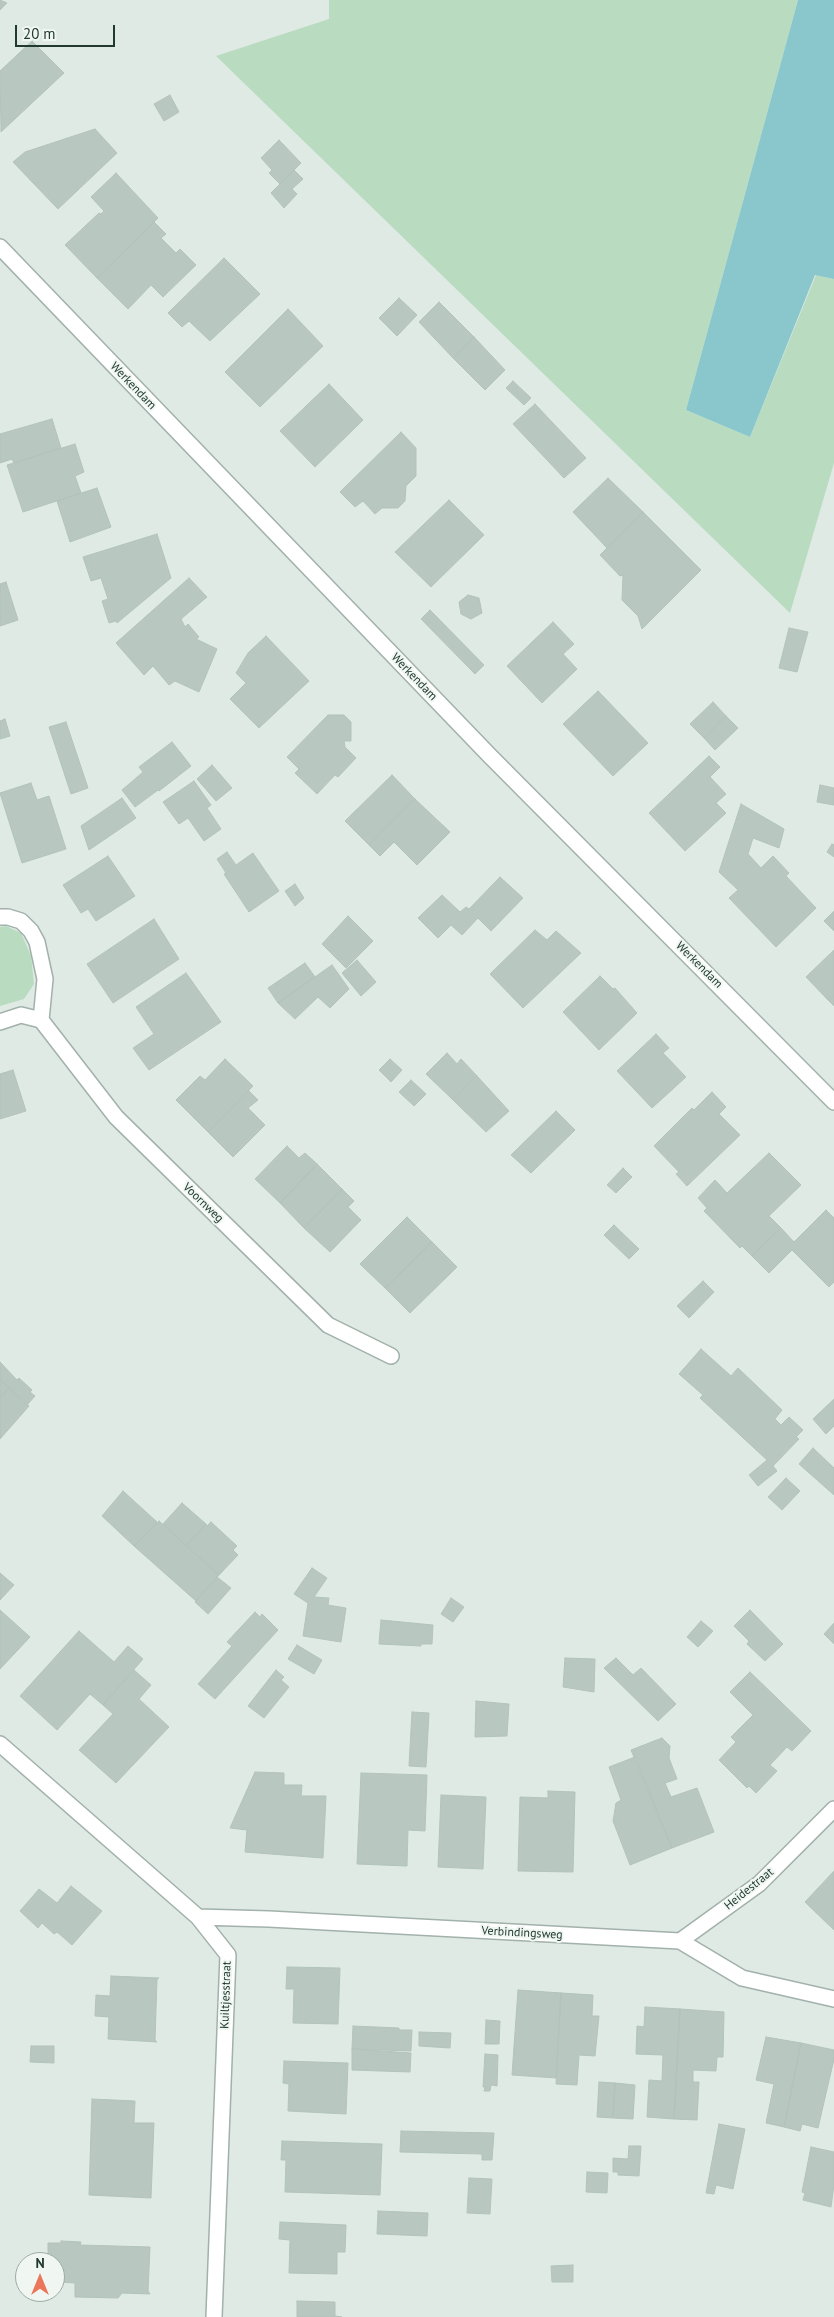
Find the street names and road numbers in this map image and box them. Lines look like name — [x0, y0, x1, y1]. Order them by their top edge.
street label: Werkendam — [107, 359, 159, 413]
street label: Werkendam — [388, 650, 440, 704]
street label: Werkendam — [673, 939, 725, 991]
street label: Voornweg — [180, 1180, 226, 1226]
street label: Heidestraat — [722, 1865, 776, 1913]
street label: Verbindingsweg — [481, 1924, 563, 1942]
street label: Kuiltjesstraat — [218, 1961, 234, 2029]

